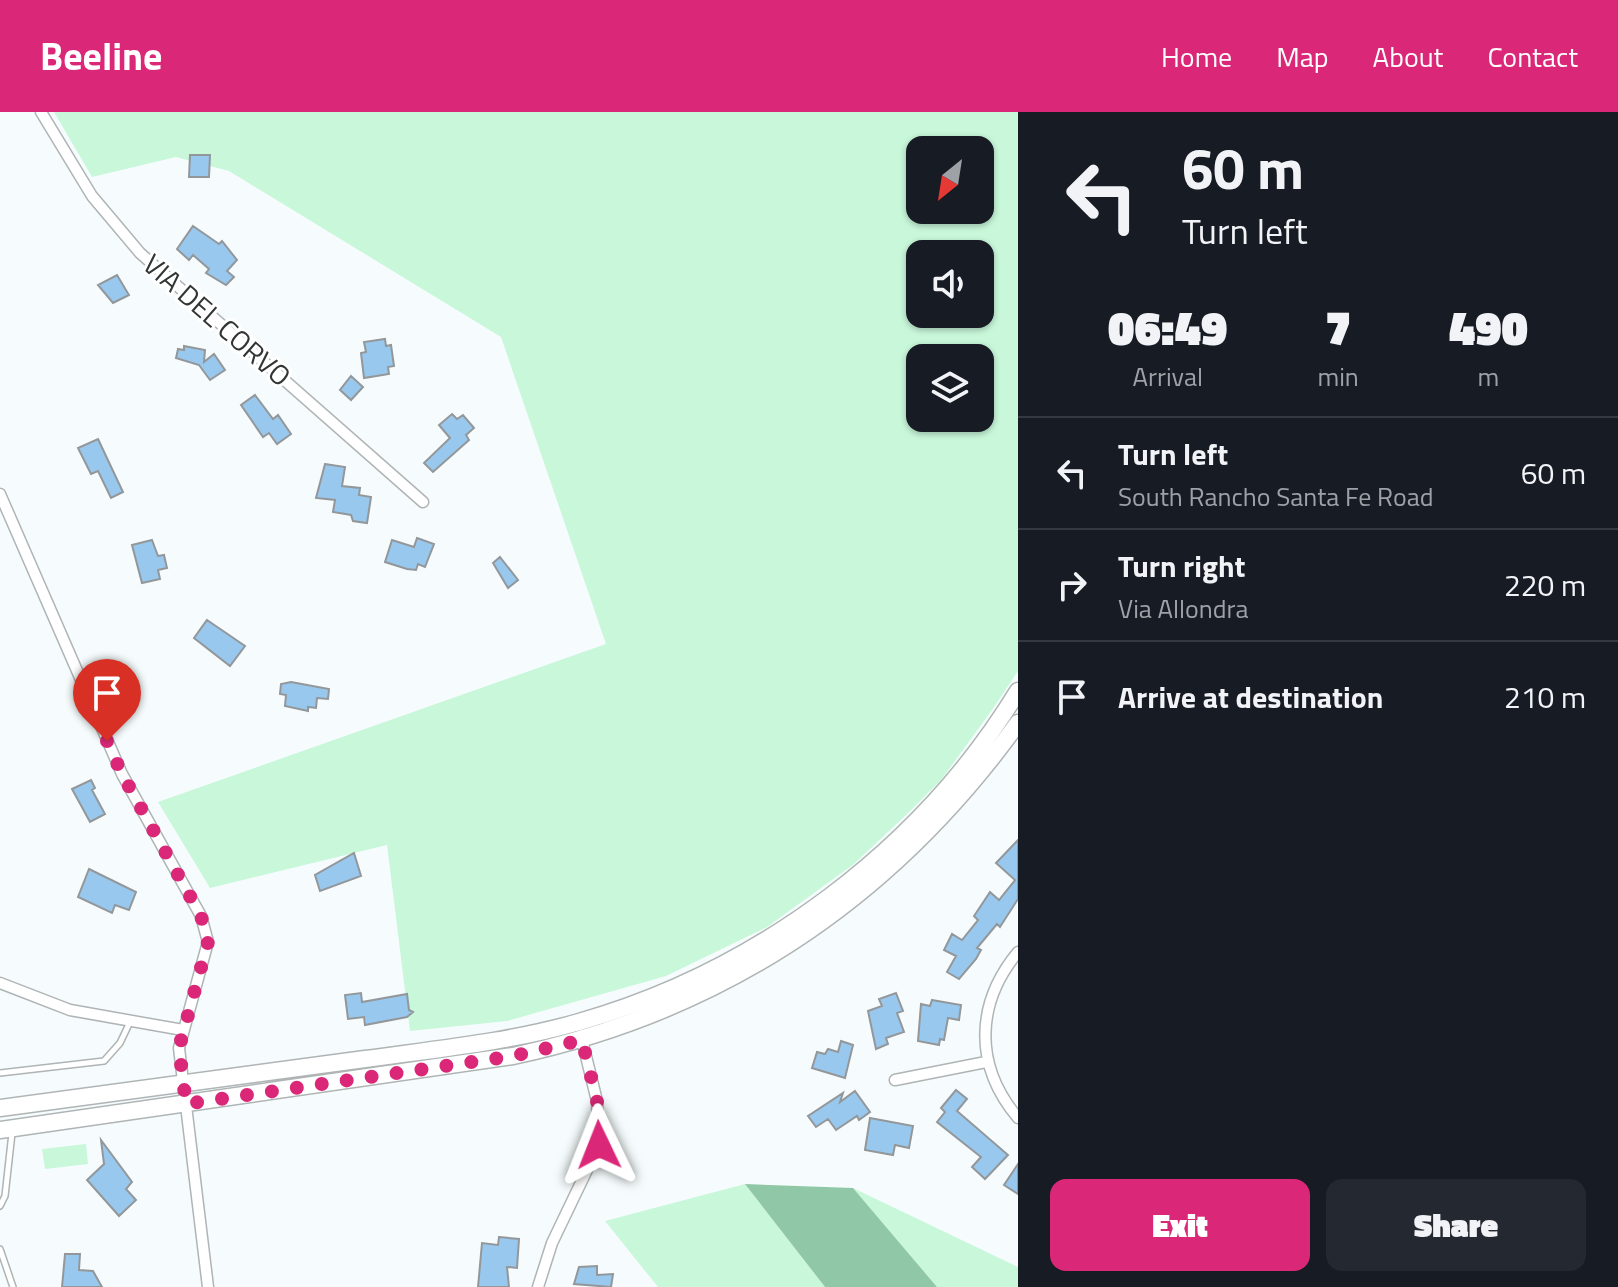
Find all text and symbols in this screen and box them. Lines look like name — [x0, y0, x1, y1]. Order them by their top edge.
text: Beeline — [40, 27, 162, 85]
text: Home — [1161, 35, 1232, 78]
text: Map — [1276, 35, 1329, 78]
text: About — [1373, 35, 1443, 78]
text: Contact — [1487, 35, 1578, 78]
text: 60 m — [1182, 126, 1304, 211]
north arrow — [906, 136, 994, 224]
map controls — [906, 136, 994, 432]
icon: left — [1050, 144, 1154, 248]
text: Turn left — [1182, 203, 1308, 258]
button: sound — [906, 240, 994, 328]
street label: VIA DEL CORVO — [134, 243, 301, 396]
text: 06:49 — [1108, 291, 1227, 364]
text: 7 — [1325, 291, 1351, 364]
text: 490 — [1449, 291, 1528, 364]
button: layers — [906, 344, 994, 432]
text: Arrival — [1132, 357, 1203, 396]
text: min — [1317, 357, 1359, 396]
text: m — [1478, 357, 1499, 396]
text: Turn left — [1118, 431, 1228, 477]
text: 60 m — [1521, 450, 1586, 496]
icon: left — [1050, 451, 1094, 495]
text: South Rancho Santa Fe Road — [1118, 477, 1433, 516]
text: Turn right — [1118, 543, 1246, 589]
text: 220 m — [1504, 562, 1586, 608]
icon: right — [1050, 563, 1094, 607]
text: Via Allondra — [1118, 589, 1249, 628]
pin — [73, 659, 141, 741]
icon: arrive — [85, 671, 129, 715]
text: Arrive at destination — [1118, 674, 1383, 720]
text: 210 m — [1504, 674, 1586, 720]
icon: arrive — [1050, 675, 1094, 719]
position arrow — [557, 1103, 641, 1187]
button: Exit — [1050, 1179, 1310, 1271]
button: Share — [1326, 1179, 1586, 1271]

